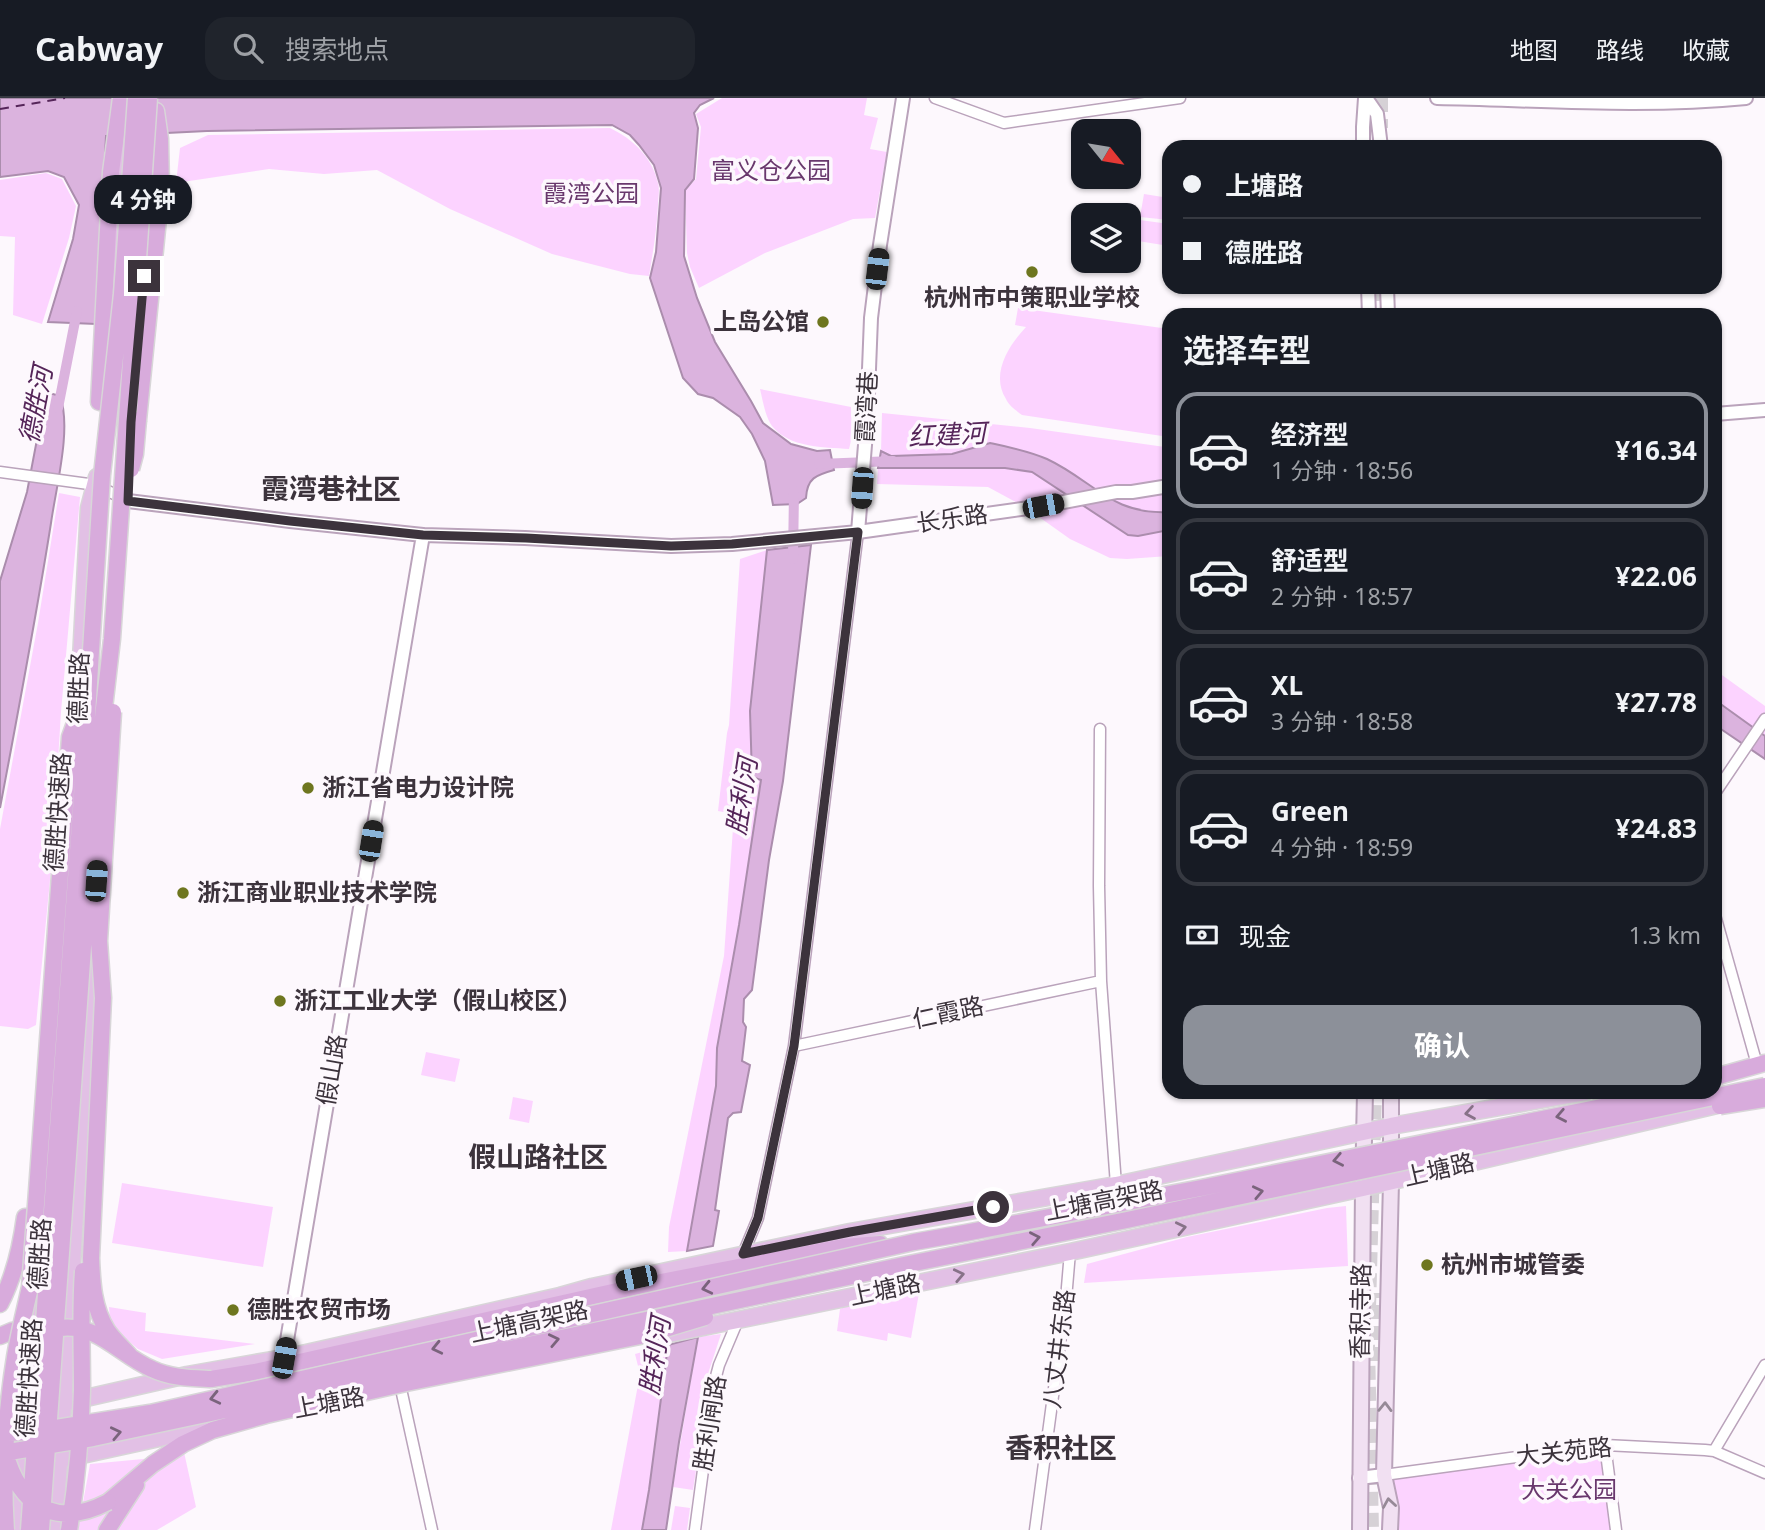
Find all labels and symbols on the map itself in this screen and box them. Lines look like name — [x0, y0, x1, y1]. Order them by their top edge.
north arrow — [1071, 119, 1141, 189]
park label: 富义仓公园 — [711, 153, 831, 186]
callout: 4 分钟 — [95, 174, 193, 223]
park label: 霞湾公园 — [543, 176, 639, 209]
car — [865, 247, 890, 291]
route end — [128, 260, 160, 292]
marker: 杭州市中策职业学校 — [1024, 264, 1040, 280]
place label: 杭州市中策职业学校 — [924, 280, 1140, 313]
place label: 上岛公馆 — [713, 304, 809, 337]
marker: 上岛公馆 — [815, 314, 831, 330]
water label: 德胜河 — [10, 358, 61, 447]
street label: 霞湾巷 — [847, 370, 884, 444]
water label: 红建河 — [907, 414, 992, 454]
car — [851, 466, 874, 510]
district label: 霞湾巷社区 — [261, 469, 401, 507]
car — [1021, 492, 1066, 520]
street label: 长乐路 — [914, 496, 990, 539]
street label: 德胜路 — [60, 651, 95, 725]
water label: 胜利河 — [717, 750, 766, 837]
street label: 德胜快速路 — [36, 751, 77, 873]
place label: 浙江省电力设计院 — [322, 770, 514, 803]
marker: 浙江省电力设计院 — [300, 780, 316, 796]
car — [358, 819, 385, 863]
car — [85, 859, 108, 903]
place label: 浙江商业职业技术学院 — [197, 875, 437, 908]
marker: 浙江商业职业技术学院 — [175, 885, 191, 901]
place label: 浙江工业大学（假山校区） — [294, 983, 582, 1016]
street label: 仁霞路 — [909, 988, 986, 1035]
marker: 浙江工业大学（假山校区） — [272, 993, 288, 1009]
street label: 假山路 — [308, 1031, 353, 1108]
one-way arrow — [1464, 1104, 1476, 1119]
one-way arrow — [1555, 1107, 1567, 1122]
district label: 假山路社区 — [468, 1137, 608, 1175]
street label: 上塘路 — [1400, 1144, 1477, 1193]
one-way arrow — [1332, 1152, 1344, 1167]
street label: 上塘高架路 — [1042, 1172, 1166, 1227]
one-way arrow — [1252, 1186, 1264, 1201]
route start — [977, 1191, 1009, 1223]
street label: 德胜路 — [20, 1217, 57, 1291]
one-way arrow — [1175, 1221, 1187, 1236]
one-way arrow — [1029, 1232, 1041, 1247]
place label: 杭州市城管委 — [1441, 1247, 1585, 1280]
marker: 杭州市城管委 — [1419, 1257, 1435, 1273]
car — [614, 1263, 659, 1293]
street label: 香积寺路 — [1342, 1263, 1377, 1359]
street label: 上塘路 — [846, 1265, 923, 1312]
one-way arrow — [953, 1268, 965, 1283]
one-way arrow — [701, 1280, 713, 1294]
street label: 八丈井东路 — [1034, 1287, 1081, 1410]
place label: 德胜农贸市场 — [247, 1292, 391, 1325]
street label: 上塘高架路 — [467, 1292, 591, 1349]
marker: 德胜农贸市场 — [225, 1302, 241, 1318]
water label: 胜利河 — [630, 1310, 679, 1397]
street label: 德胜快速路 — [7, 1317, 48, 1439]
one-way arrow — [548, 1333, 560, 1348]
car — [271, 1335, 298, 1381]
one-way arrow — [431, 1340, 443, 1355]
street label: 胜利闸路 — [685, 1373, 732, 1473]
street label: 上塘路 — [290, 1378, 367, 1425]
one-way arrow — [209, 1390, 221, 1404]
one-way arrow — [1378, 1401, 1393, 1412]
one-way arrow — [110, 1427, 122, 1442]
district label: 香积社区 — [1005, 1428, 1117, 1466]
street label: 大关苑路 — [1514, 1429, 1613, 1472]
park label: 大关公园 — [1521, 1472, 1617, 1505]
one-way arrow — [1382, 1497, 1397, 1509]

